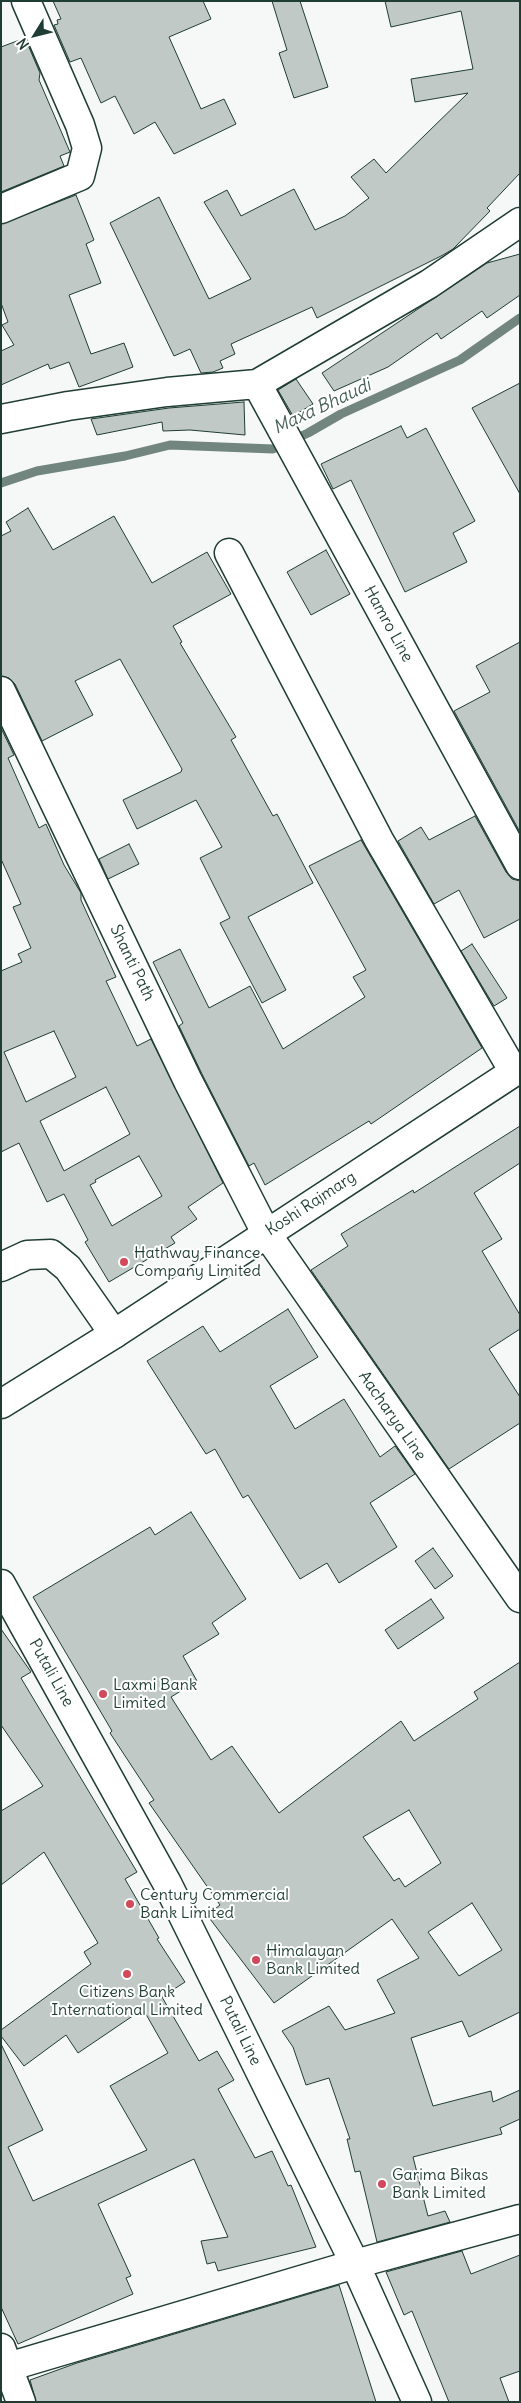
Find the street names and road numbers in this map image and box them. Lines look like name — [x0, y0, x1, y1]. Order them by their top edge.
street label: Hamro Line — [359, 583, 417, 665]
street label: Shanti Path — [105, 922, 159, 1004]
street label: Koshi Rajmarg — [262, 1168, 360, 1240]
street label: Aacharya Line — [354, 1368, 430, 1464]
street label: Putali Line — [25, 1636, 77, 1710]
street label: Putali Line — [215, 1993, 265, 2069]

